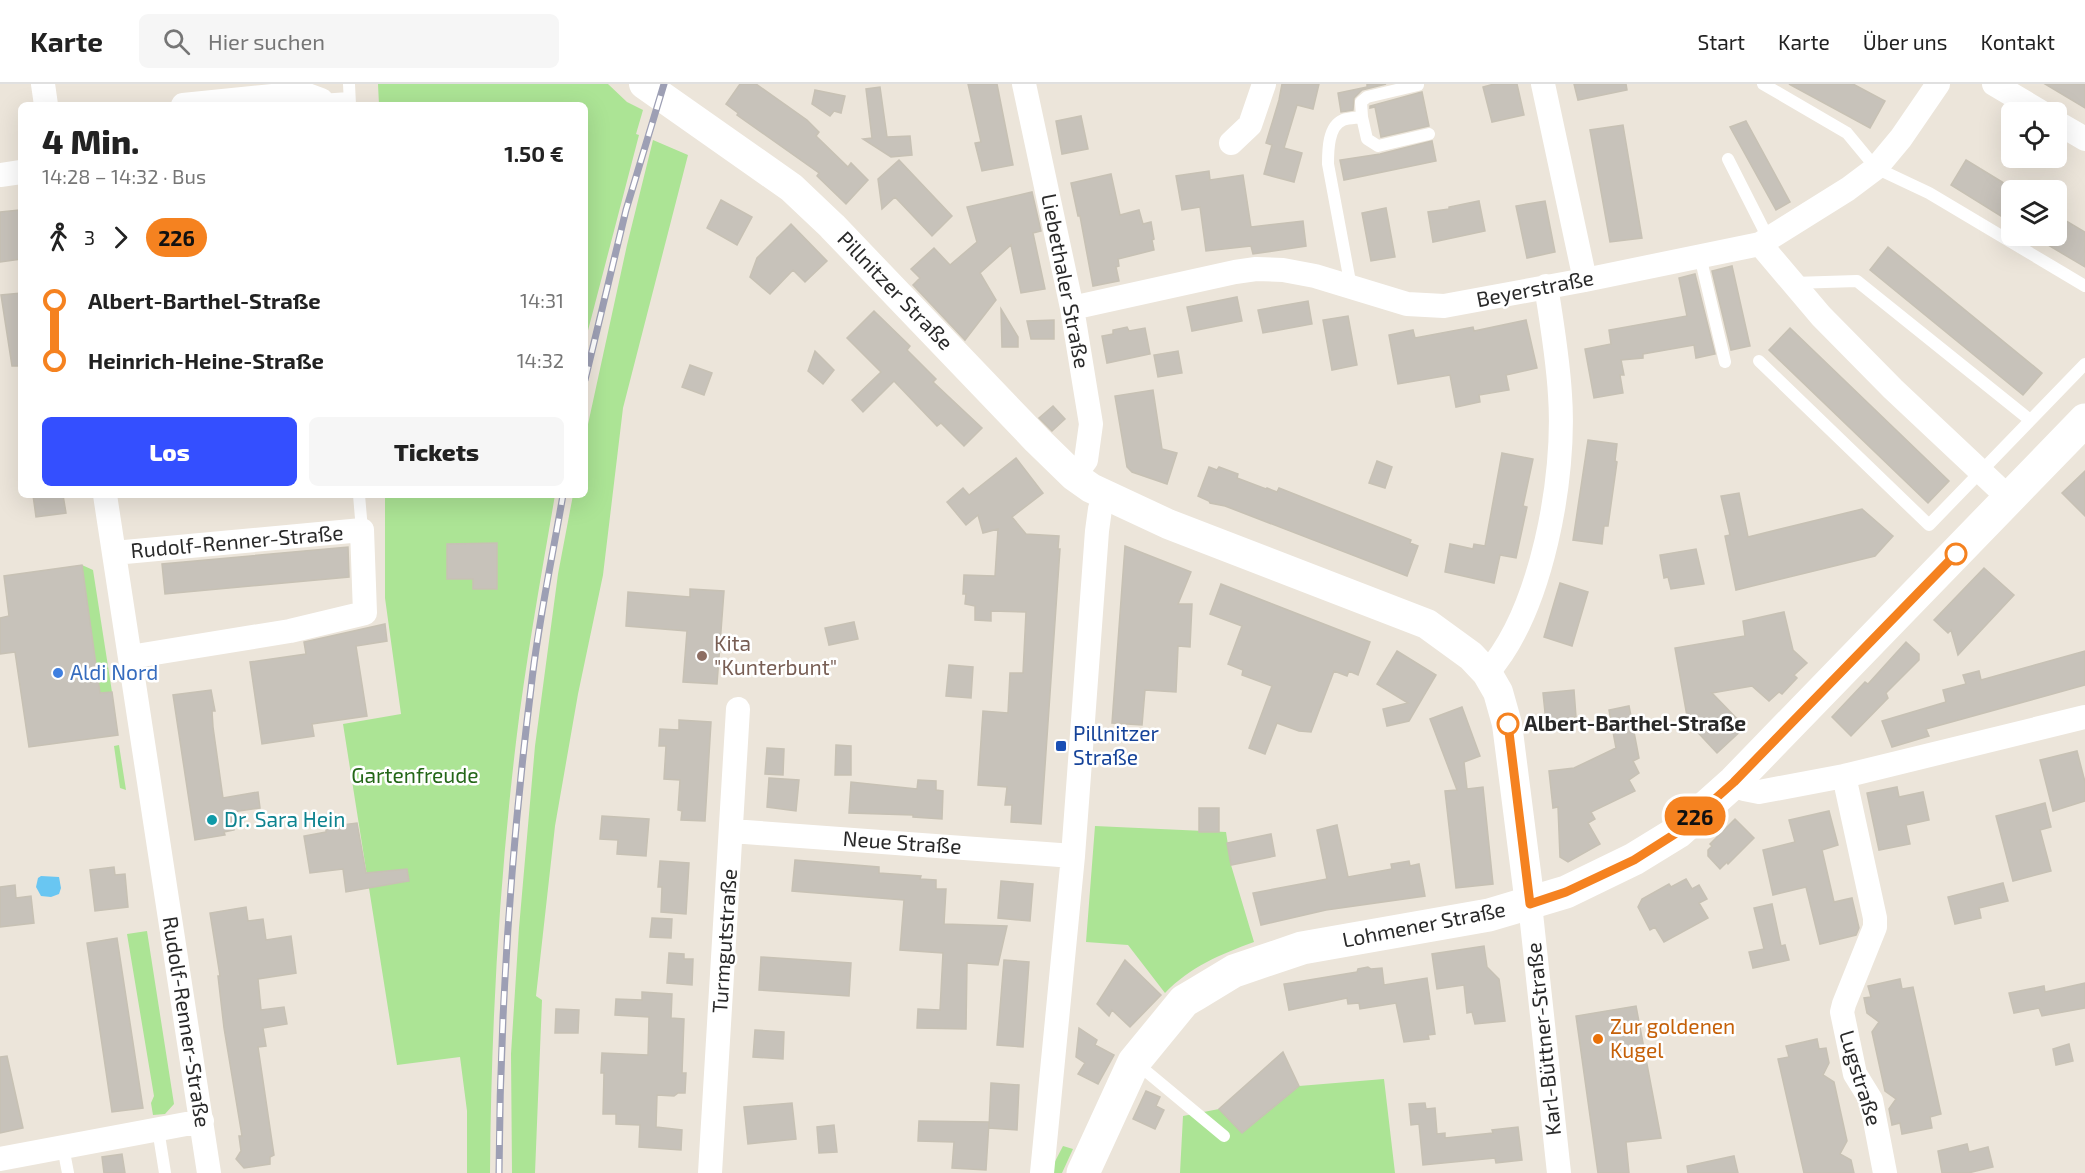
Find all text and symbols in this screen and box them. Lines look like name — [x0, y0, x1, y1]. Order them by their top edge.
search box — [139, 14, 559, 68]
text: Karte — [30, 24, 103, 58]
icon: search — [160, 25, 193, 58]
text: Hier suchen — [208, 28, 325, 54]
text: Start — [1698, 29, 1745, 54]
text: Karte — [1778, 29, 1830, 54]
text: Über uns — [1863, 29, 1948, 54]
text: Kontakt — [1981, 29, 2055, 54]
map controls — [2001, 102, 2067, 246]
button: locate — [2001, 102, 2067, 168]
text: 4 Min. — [42, 121, 139, 161]
text: 1.50 € — [504, 140, 564, 166]
text: 14:28 – 14:32 · Bus — [42, 164, 206, 188]
button: layers — [2001, 180, 2067, 246]
street label: Liebethaler Straße — [1037, 191, 1096, 370]
icon: walk — [42, 221, 75, 254]
icon: forward — [104, 221, 137, 254]
text: 3 — [84, 225, 95, 249]
text: 226 — [158, 225, 195, 250]
street label: Pillnitzer Straße — [833, 225, 959, 354]
street label: Beyerstraße — [1474, 264, 1596, 311]
text: Albert-Barthel-Straße — [88, 287, 321, 313]
text: 14:31 — [520, 288, 564, 312]
text: Heinrich-Heine-Straße — [88, 347, 324, 373]
text: 14:32 — [517, 348, 564, 372]
button: Los — [42, 417, 297, 486]
button: Tickets — [309, 417, 564, 486]
street label: Rudolf-Renner-Straße — [130, 519, 344, 562]
unlabelled marker — [1945, 543, 1967, 565]
place label: Kita "Kunterbunt" — [714, 630, 837, 679]
marker: Kita "Kunterbunt" — [695, 649, 709, 663]
place label: Aldi Nord — [70, 659, 158, 684]
marker: Aldi Nord — [51, 666, 65, 680]
place label: Albert-Barthel-Straße — [1524, 710, 1746, 735]
marker: Albert-Barthel-Straße — [1497, 713, 1519, 735]
place label: Pillnitzer Straße — [1073, 720, 1159, 769]
marker: Pillnitzer Straße — [1054, 739, 1068, 753]
park label: Gartenfreude — [351, 762, 479, 787]
line badge: 226 — [1660, 796, 1730, 836]
text: 226 — [1677, 804, 1713, 829]
place label: Dr. Sara Hein — [224, 806, 345, 831]
marker: Dr. Sara Hein — [205, 813, 219, 827]
street label: Neue Straße — [842, 825, 962, 858]
street label: Turmgutstraße — [706, 868, 741, 1014]
street label: Lohmener Straße — [1340, 895, 1507, 952]
street label: Rudolf-Renner-Straße — [158, 914, 217, 1129]
street label: Karl-Büttner-Straße — [1520, 941, 1565, 1137]
place label: Zur goldenen Kugel — [1610, 1013, 1735, 1062]
street label: Lugstraße — [1835, 1027, 1888, 1128]
marker: Zur goldenen Kugel — [1591, 1032, 1605, 1046]

